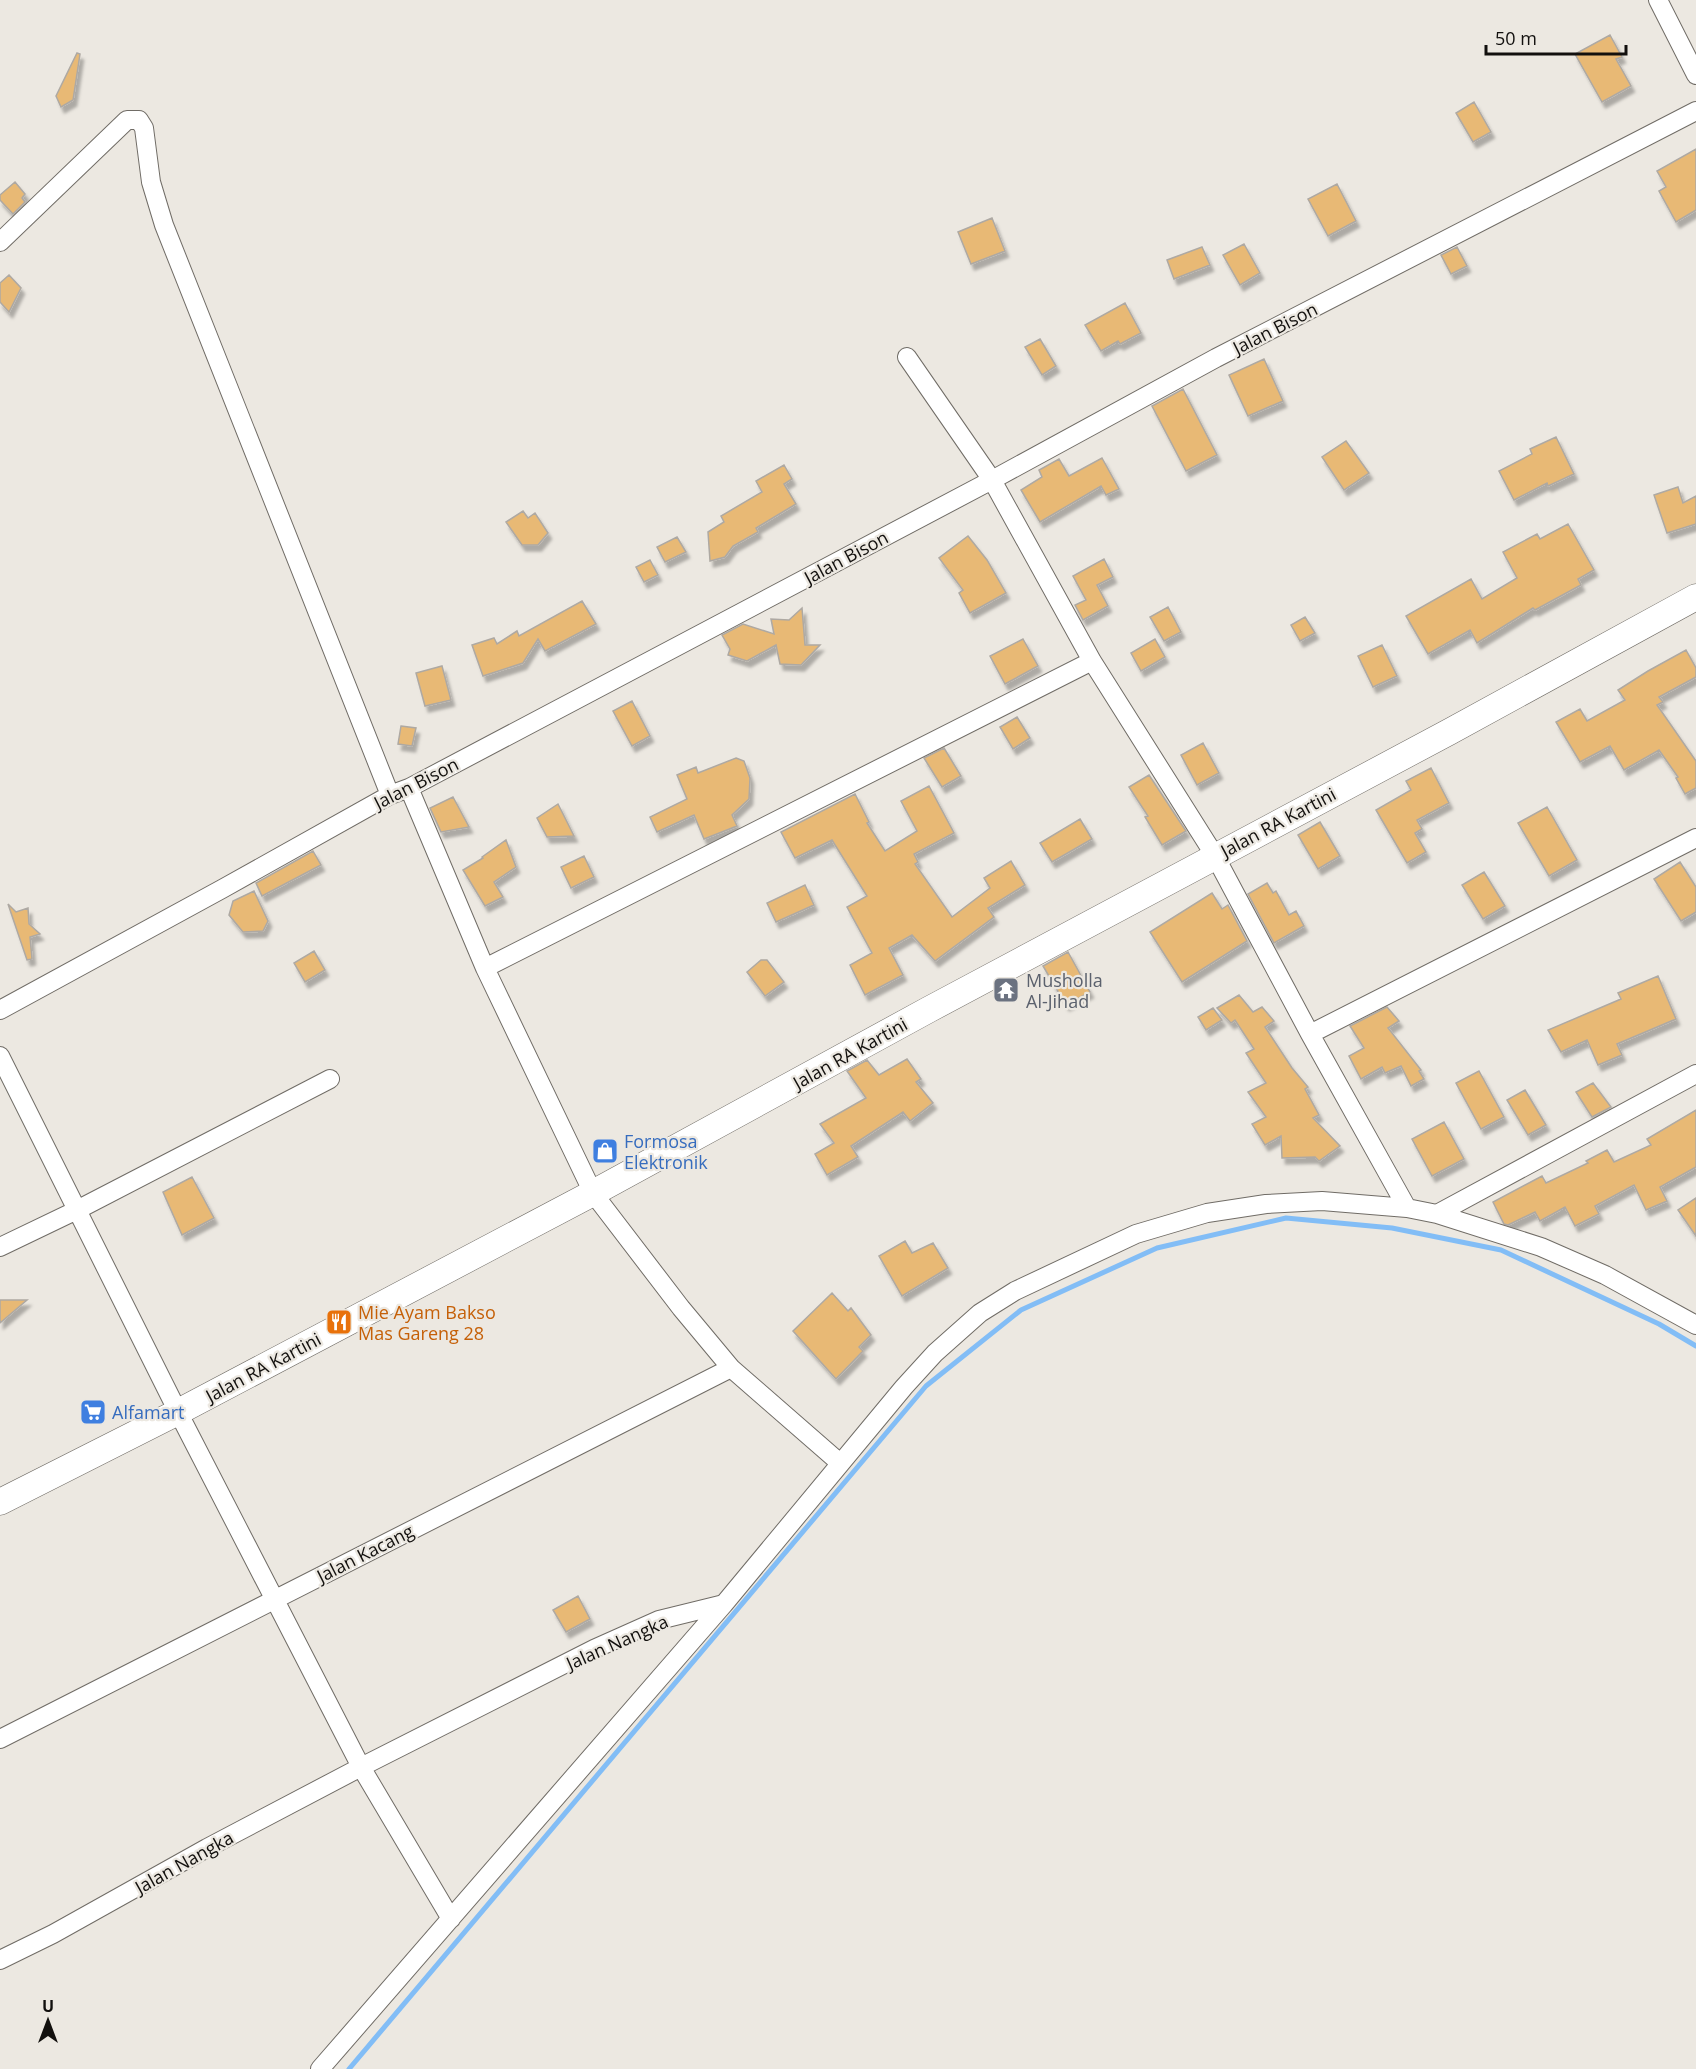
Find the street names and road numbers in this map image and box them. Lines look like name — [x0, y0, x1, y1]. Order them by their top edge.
street label: Jalan Bison — [1227, 296, 1321, 360]
street label: Jalan Bison — [798, 525, 892, 590]
street label: Jalan Bison — [368, 751, 462, 815]
street label: Jalan RA Kartini — [1214, 782, 1340, 863]
street label: Jalan RA Kartini — [787, 1012, 911, 1095]
street label: Jalan RA Kartini — [199, 1327, 325, 1408]
street label: Jalan Kacang — [311, 1518, 418, 1589]
street label: Jalan Nangka — [561, 1609, 672, 1676]
street label: Jalan Nangka — [129, 1825, 237, 1900]

